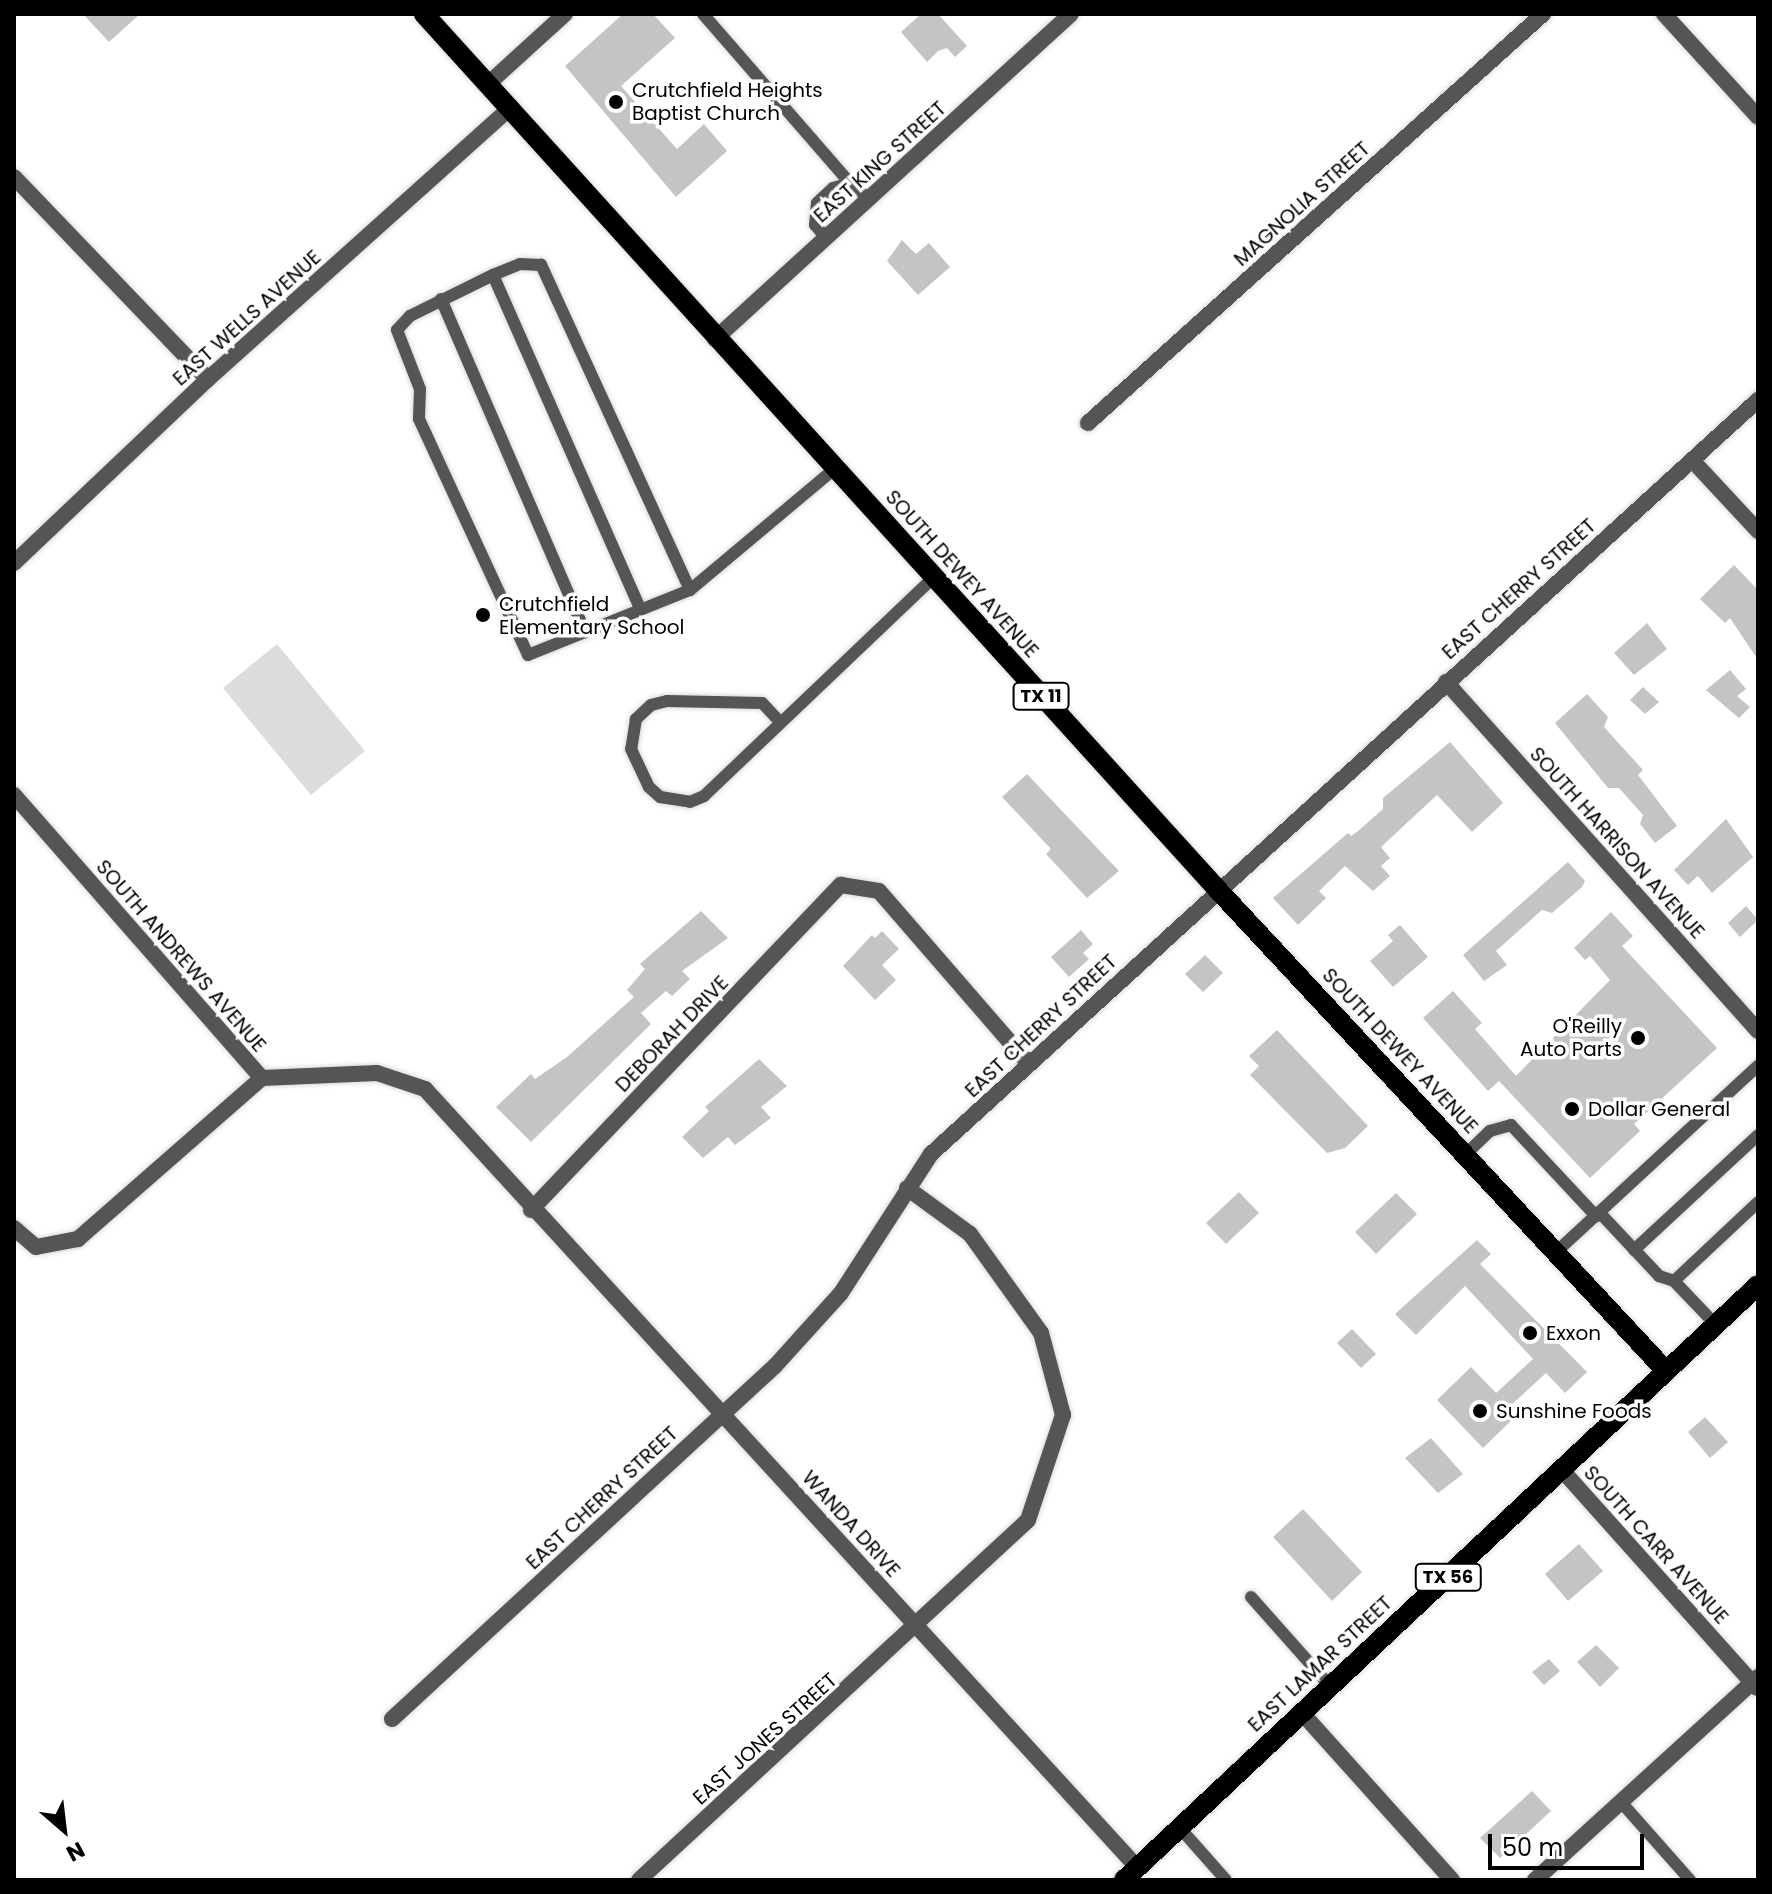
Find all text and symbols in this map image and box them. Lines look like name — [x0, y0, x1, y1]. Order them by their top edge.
place label: Crutchfield Heights Baptist Church — [632, 78, 823, 125]
marker: Crutchfield Heights Baptist Church — [607, 93, 625, 111]
street label: EAST KING STREET — [809, 96, 951, 228]
street label: MAGNOLIA STREET — [1229, 137, 1375, 271]
street label: EAST WELLS AVENUE — [168, 245, 326, 391]
street label: SOUTH DEWEY AVENUE — [880, 485, 1044, 663]
street label: EAST CHERRY STREET — [1437, 514, 1601, 664]
place label: Crutchfield Elementary School — [499, 592, 684, 639]
marker: Crutchfield Elementary School — [474, 606, 492, 624]
road number: TX 11 — [1011, 682, 1071, 710]
street label: SOUTH HARRISON AVENUE — [1525, 742, 1709, 944]
street label: SOUTH ANDREWS AVENUE — [91, 855, 271, 1057]
street label: EAST CHERRY STREET — [960, 950, 1122, 1102]
street label: SOUTH DEWEY AVENUE — [1317, 963, 1483, 1139]
street label: DEBORAH DRIVE — [611, 971, 733, 1097]
place label: O'Reilly Auto Parts — [1520, 1014, 1622, 1061]
marker: O'Reilly Auto Parts — [1629, 1029, 1647, 1047]
place label: Dollar General — [1588, 1097, 1730, 1121]
marker: Dollar General — [1563, 1100, 1581, 1118]
place label: Exxon — [1546, 1321, 1601, 1345]
marker: Exxon — [1521, 1324, 1539, 1342]
place label: Sunshine Foods — [1496, 1399, 1652, 1423]
marker: Sunshine Foods — [1471, 1402, 1489, 1420]
street label: EAST CHERRY STREET — [521, 1422, 683, 1574]
street label: SOUTH CARR AVENUE — [1579, 1461, 1733, 1629]
street label: WANDA DRIVE — [797, 1466, 905, 1582]
road number: TX 56 — [1414, 1563, 1482, 1591]
street label: EAST LAMAR STREET — [1243, 1591, 1397, 1737]
street label: EAST JONES STREET — [688, 1668, 842, 1810]
north arrow — [24, 1790, 104, 1870]
scale bar — [1492, 1818, 1648, 1868]
text: 50 m — [1502, 1831, 1563, 1864]
text: N — [61, 1834, 90, 1869]

